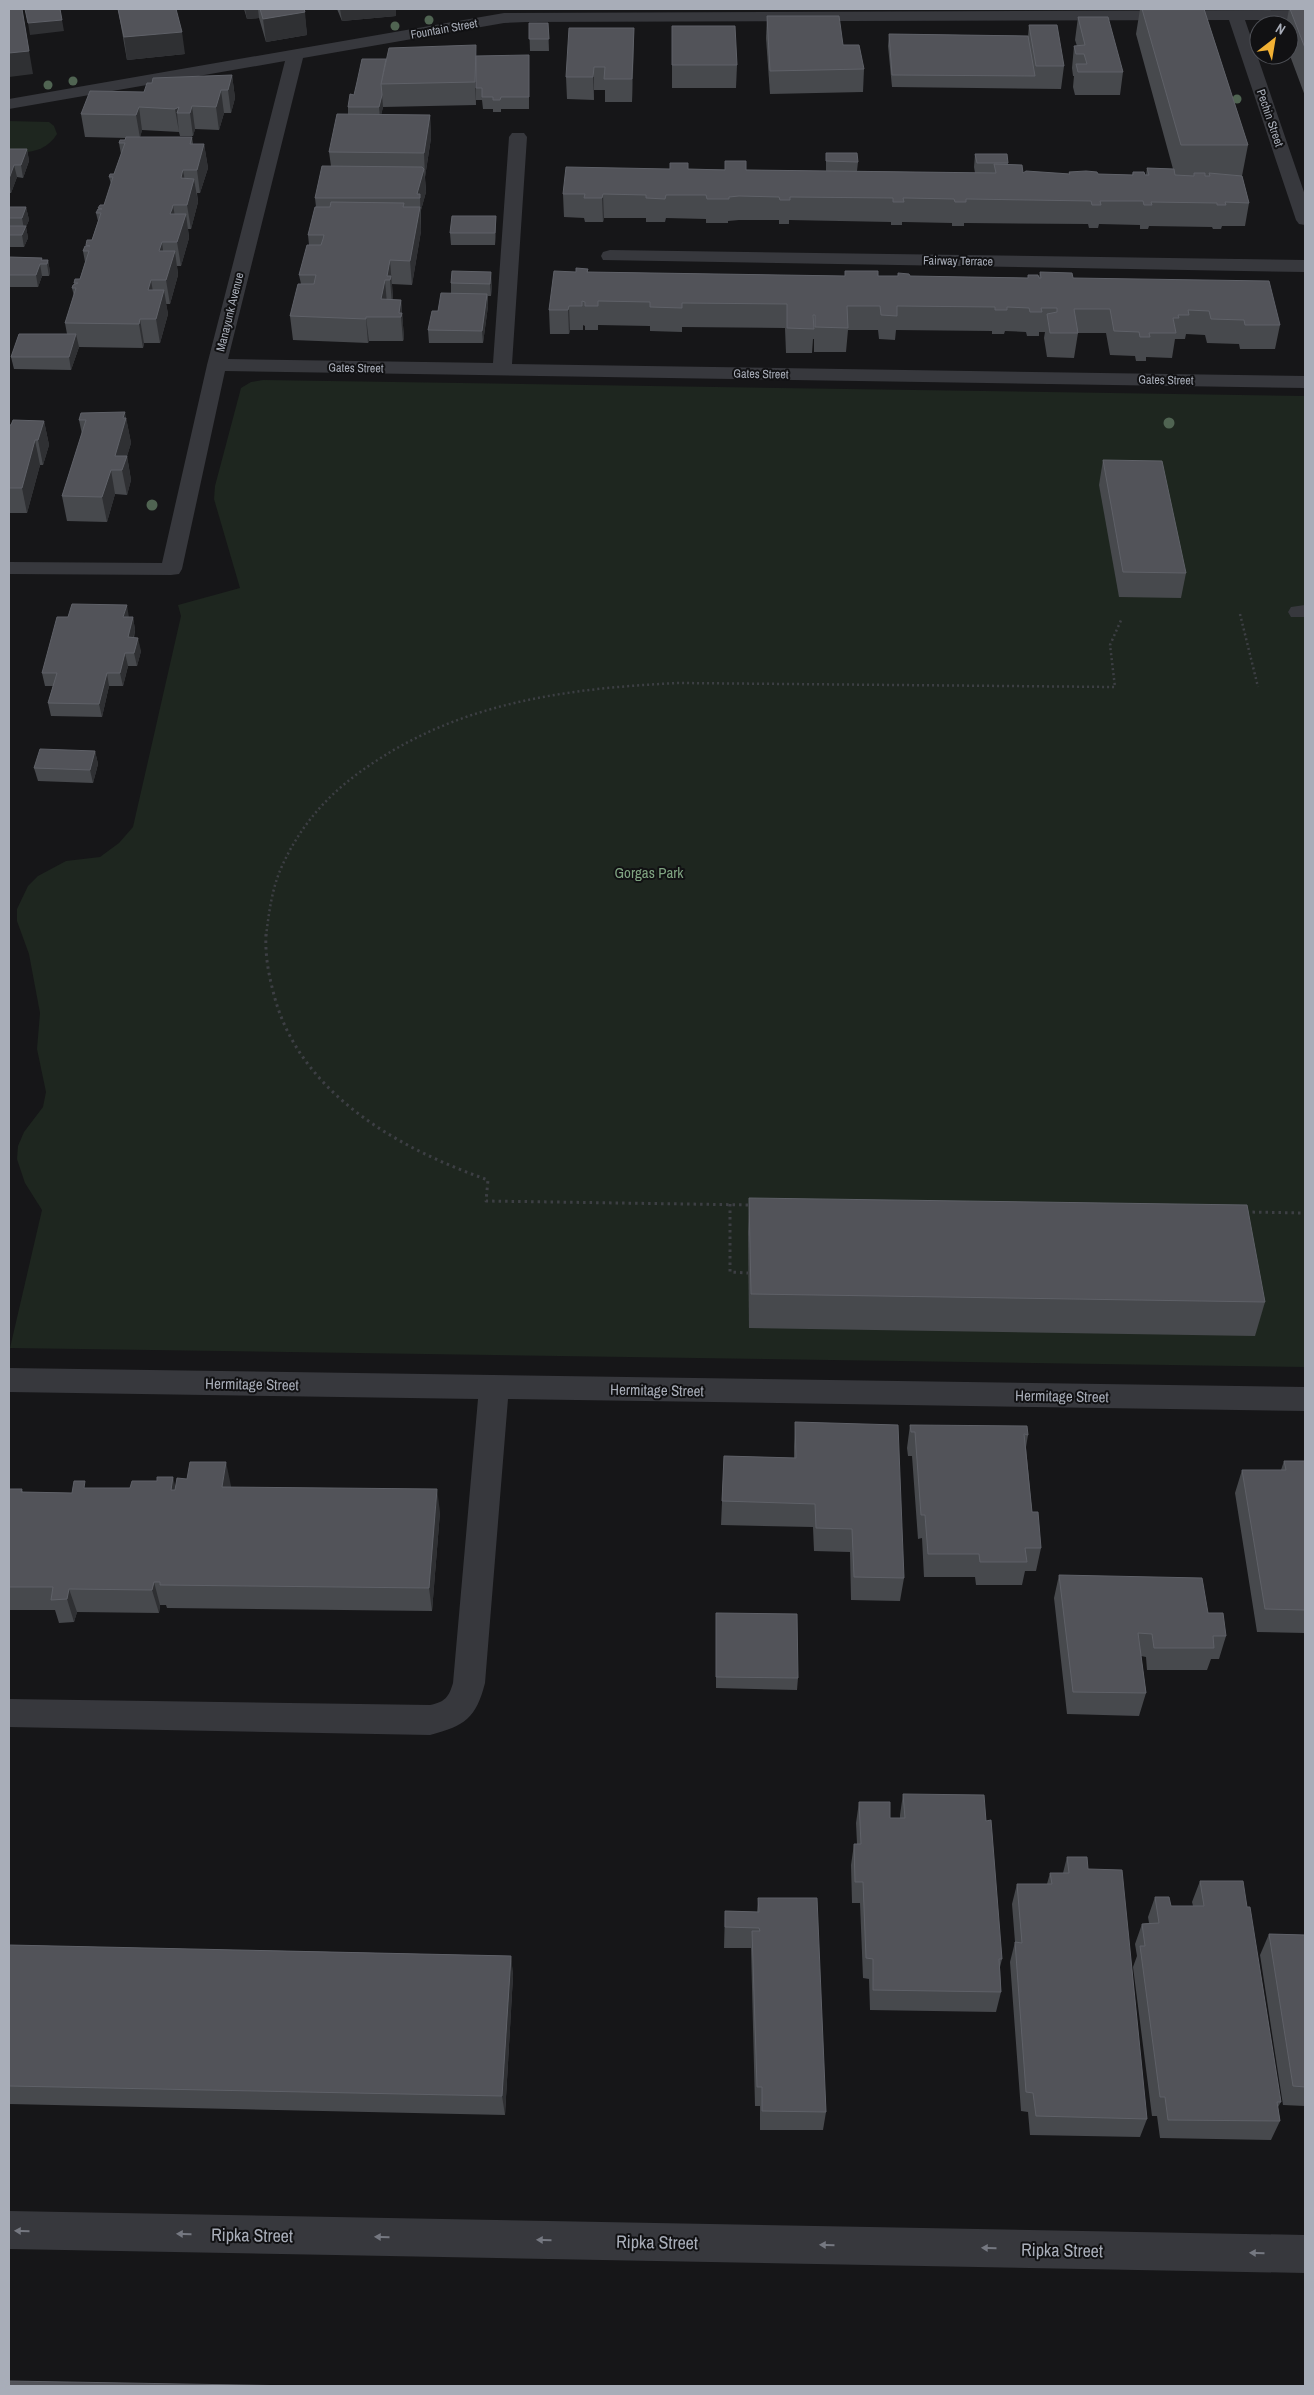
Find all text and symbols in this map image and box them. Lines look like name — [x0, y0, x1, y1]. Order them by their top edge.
street label: Fountain Street — [409, 15, 479, 43]
north arrow — [1249, 15, 1299, 65]
text: N — [1273, 19, 1289, 39]
street label: Pechin Street — [1253, 87, 1287, 149]
street label: Fairway Terrace — [923, 252, 993, 270]
street label: Manayunk Avenue — [212, 271, 248, 353]
street label: Gates Street — [328, 360, 384, 376]
street label: Gates Street — [733, 366, 789, 382]
street label: Gates Street — [1138, 372, 1194, 388]
park label: Gorgas Park — [614, 862, 684, 883]
street label: Hermitage Street — [205, 1373, 300, 1395]
street label: Hermitage Street — [610, 1379, 705, 1401]
street label: Hermitage Street — [1015, 1385, 1110, 1407]
street label: Ripka Street — [211, 2222, 293, 2248]
one-way arrow — [14, 2227, 30, 2235]
one-way arrow — [176, 2229, 192, 2237]
street label: Ripka Street — [616, 2229, 698, 2255]
one-way arrow — [373, 2233, 389, 2241]
one-way arrow — [536, 2236, 552, 2244]
street label: Ripka Street — [1021, 2237, 1103, 2263]
one-way arrow — [818, 2241, 834, 2249]
one-way arrow — [981, 2244, 997, 2252]
one-way arrow — [1248, 2249, 1264, 2257]

